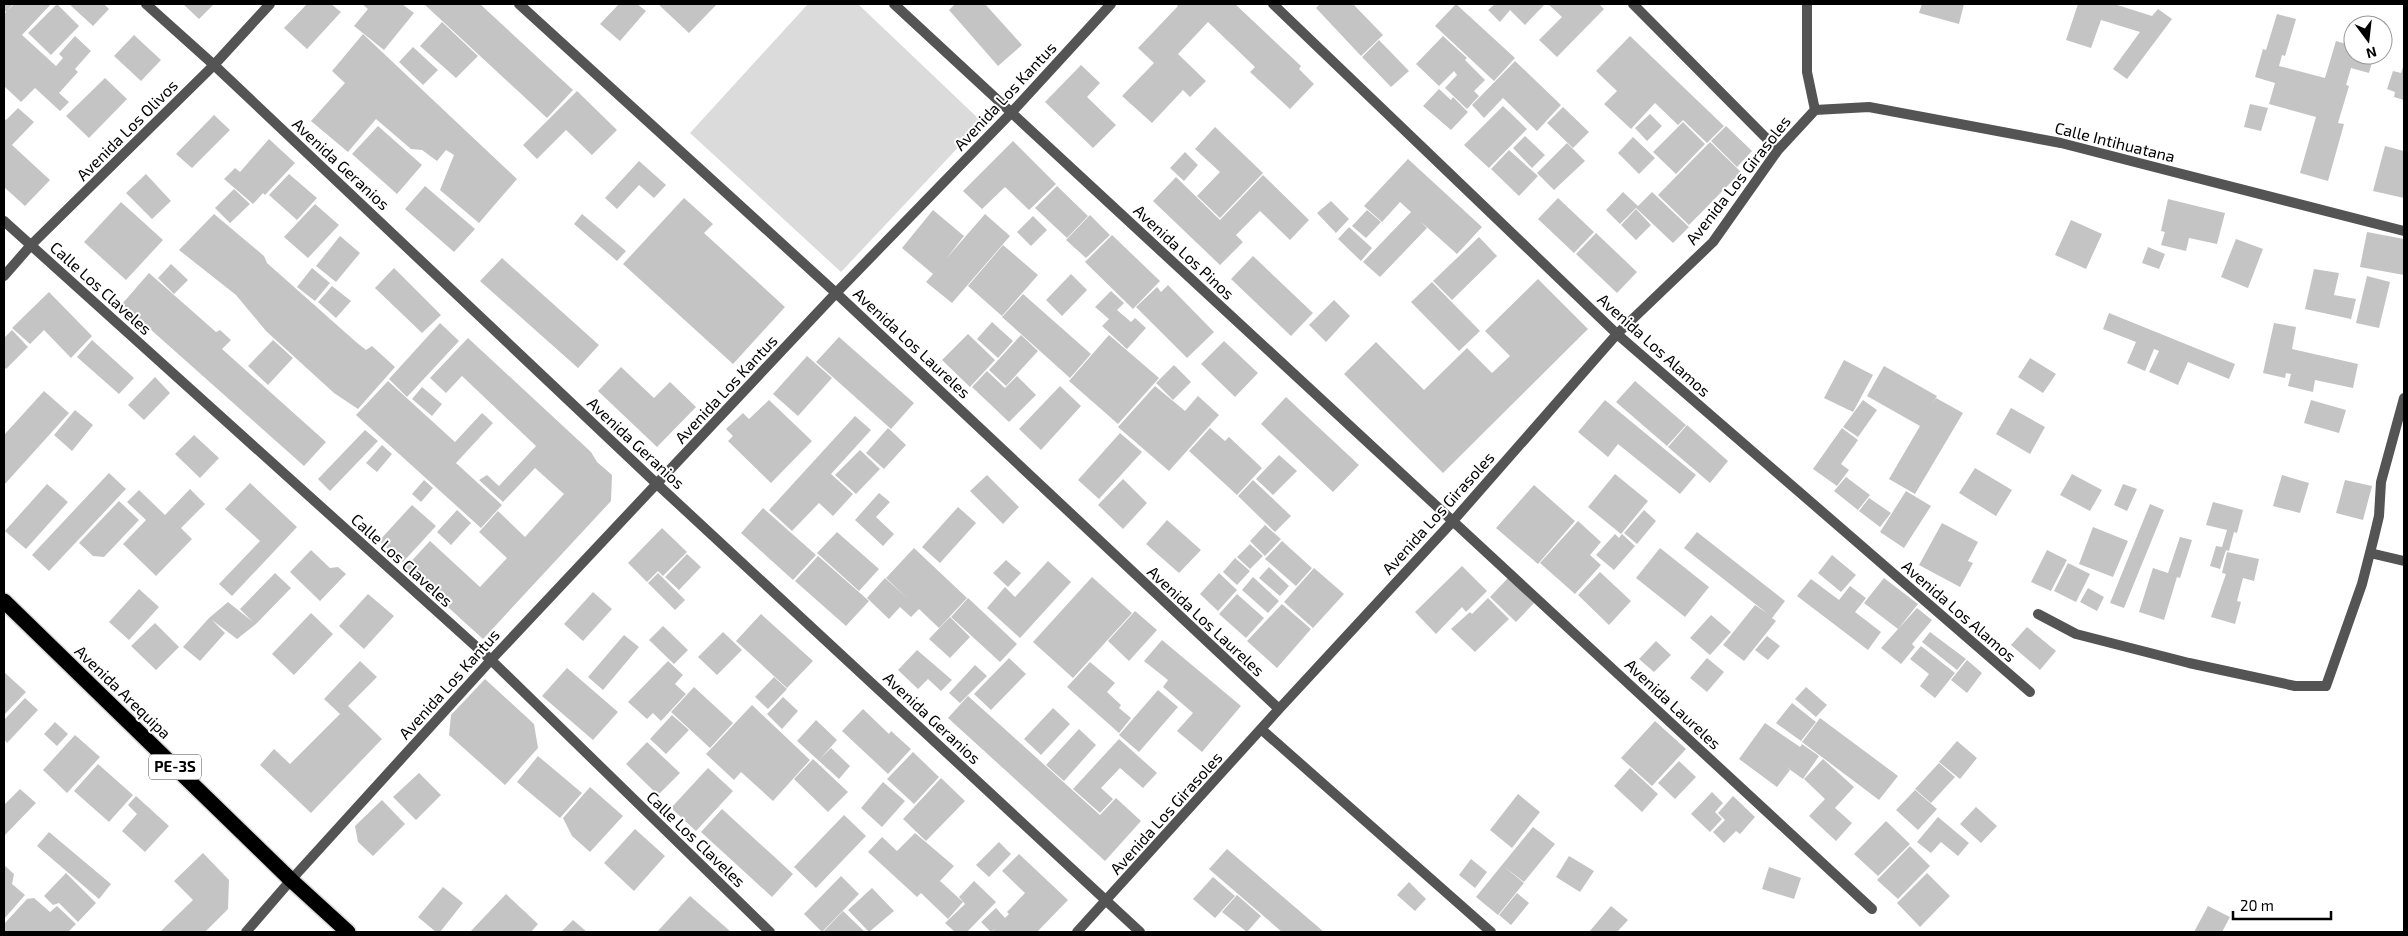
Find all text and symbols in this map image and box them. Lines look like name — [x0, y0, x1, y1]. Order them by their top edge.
north arrow — [2343, 15, 2393, 65]
street label: Avenida Los Kantus — [950, 38, 1060, 154]
text: N — [2364, 44, 2379, 63]
street label: Avenida Los Olivos — [72, 75, 181, 184]
street label: Avenida Los Girasoles — [1681, 111, 1794, 248]
street label: Avenida Geranios — [289, 114, 394, 213]
street label: Calle Intihuatana — [2053, 117, 2177, 166]
street label: Avenida Los Pinos — [1130, 200, 1238, 303]
street label: Calle Los Claveles — [47, 237, 156, 338]
street label: Avenida Los Laureles — [850, 284, 975, 402]
street label: Avenida Los Alamos — [1594, 289, 1714, 400]
street label: Avenida Los Kantus — [671, 331, 781, 447]
street label: Avenida Geranios — [584, 393, 689, 492]
street label: Avenida Los Girasoles — [1378, 447, 1498, 578]
street label: Calle Los Claveles — [348, 509, 457, 610]
street label: Avenida Los Alamos — [1898, 556, 2020, 665]
street label: Avenida Los Laureles — [1144, 562, 1269, 680]
street label: Avenida Los Kantus — [394, 625, 503, 743]
street label: Avenida Arequipa — [71, 641, 175, 742]
street label: Avenida Laureles — [1622, 654, 1725, 753]
street label: Avenida Geranios — [880, 668, 985, 767]
street label: Avenida Los Girasoles — [1106, 747, 1226, 878]
road number: PE-3S — [149, 754, 201, 780]
street label: Calle Los Claveles — [643, 787, 750, 891]
scale bar — [2233, 888, 2330, 920]
text: 20 m — [2240, 896, 2274, 914]

